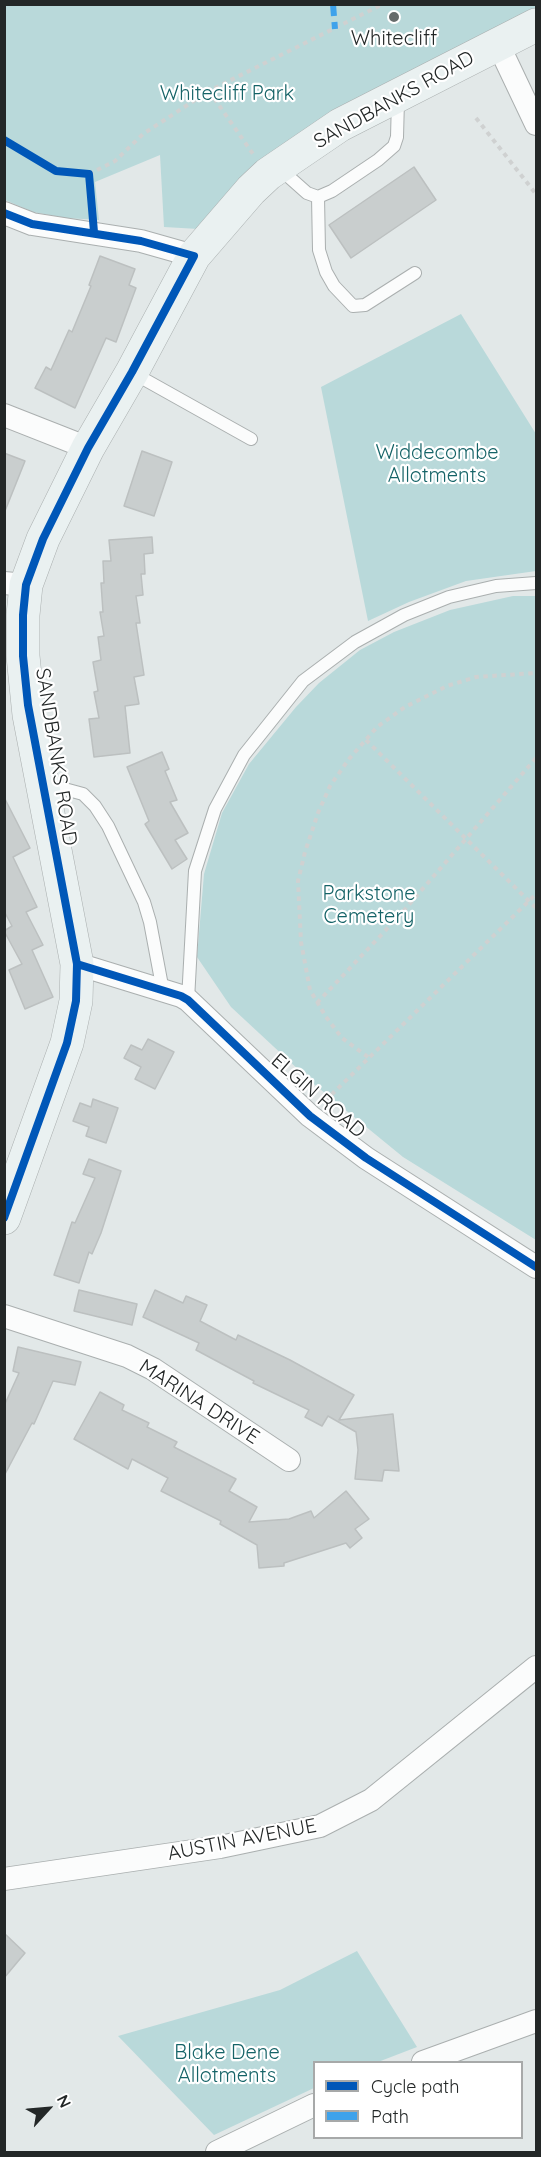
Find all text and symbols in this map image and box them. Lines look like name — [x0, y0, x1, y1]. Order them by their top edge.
marker: Whitecliff — [387, 10, 401, 24]
place label: Whitecliff — [351, 27, 437, 51]
street label: SANDBANKS ROAD — [310, 46, 478, 154]
park label: Whitecliff Park — [160, 82, 294, 106]
park label: Widdecombe Allotments — [375, 441, 499, 488]
street label: SANDBANKS ROAD — [30, 667, 82, 847]
park label: Parkstone Cemetery — [322, 882, 416, 929]
street label: ELGIN ROAD — [266, 1049, 370, 1143]
street label: MARINA DRIVE — [134, 1354, 264, 1450]
street label: AUSTIN AVENUE — [166, 1814, 318, 1866]
park label: Blake Dene Allotments — [174, 2041, 280, 2088]
legend — [313, 2061, 523, 2139]
text: Cycle path — [371, 2075, 459, 2098]
north arrow — [18, 2079, 78, 2139]
text: N — [53, 2091, 76, 2111]
text: Path — [371, 2105, 409, 2128]

